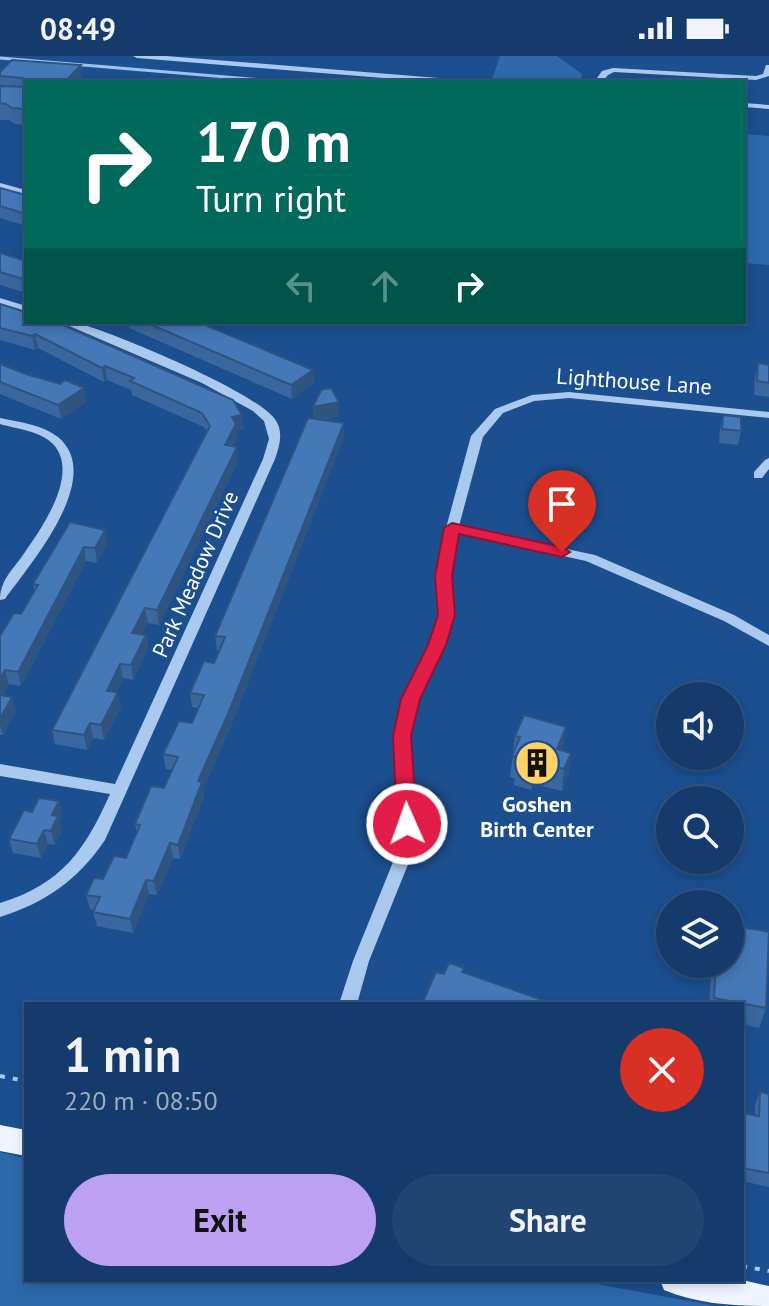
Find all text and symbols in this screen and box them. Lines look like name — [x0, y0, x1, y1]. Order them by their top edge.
text: 08:49 — [40, 9, 116, 48]
text: 170 m — [196, 105, 351, 177]
icon: right — [64, 112, 168, 216]
text: Turn right — [196, 175, 346, 222]
icon: left — [279, 264, 323, 308]
icon: ahead — [363, 264, 407, 308]
icon: right — [447, 264, 491, 308]
street label: Lighthouse Lane — [555, 362, 713, 400]
pin — [528, 470, 596, 552]
icon: arrive — [540, 482, 584, 526]
street label: Park Meadow Drive — [146, 486, 244, 662]
map controls — [656, 682, 744, 978]
button: sound — [656, 682, 744, 770]
building icon: Goshen Birth Center — [513, 739, 561, 787]
position arrow — [365, 782, 449, 866]
button: search — [656, 786, 744, 874]
place label: Goshen Birth Center — [480, 790, 594, 843]
button: layers — [656, 890, 744, 978]
text: 1 min — [64, 1023, 181, 1085]
button: close — [620, 1028, 704, 1112]
text: 220 m · 08:50 — [64, 1084, 218, 1117]
button: Exit — [64, 1174, 376, 1266]
button: Share — [392, 1174, 704, 1266]

